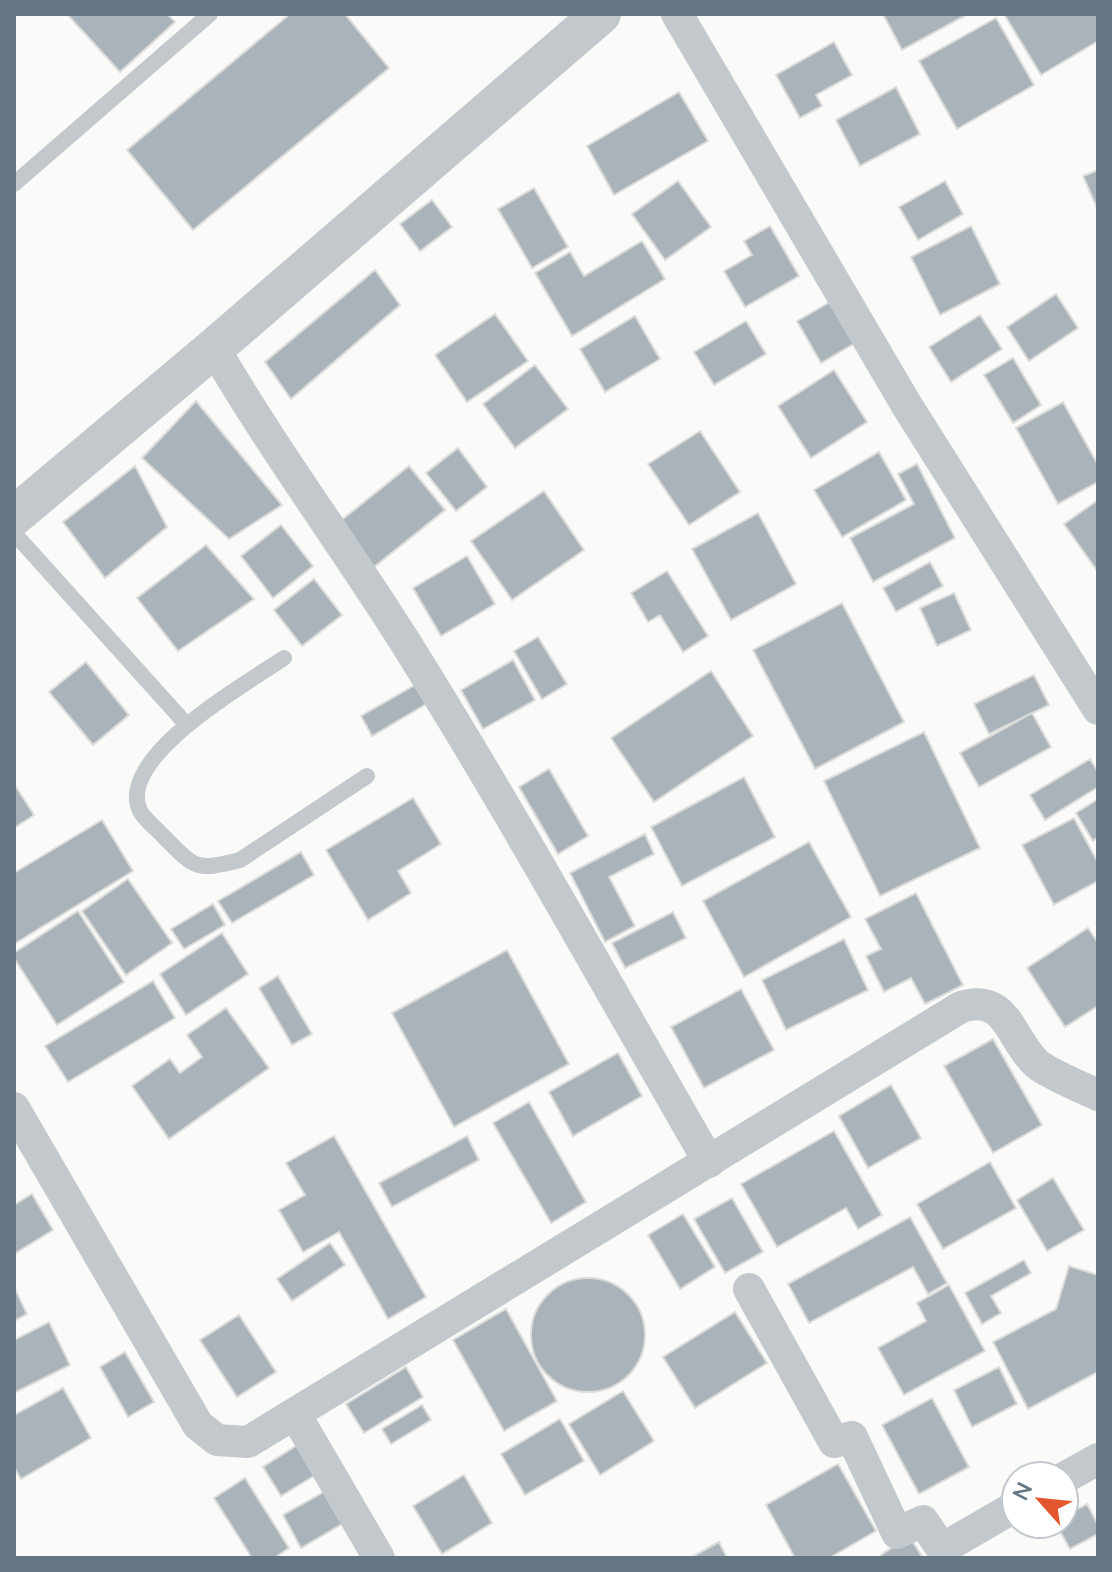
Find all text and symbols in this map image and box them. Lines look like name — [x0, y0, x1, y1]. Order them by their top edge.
north arrow — [1000, 1460, 1080, 1540]
text: N — [1006, 1477, 1040, 1506]

